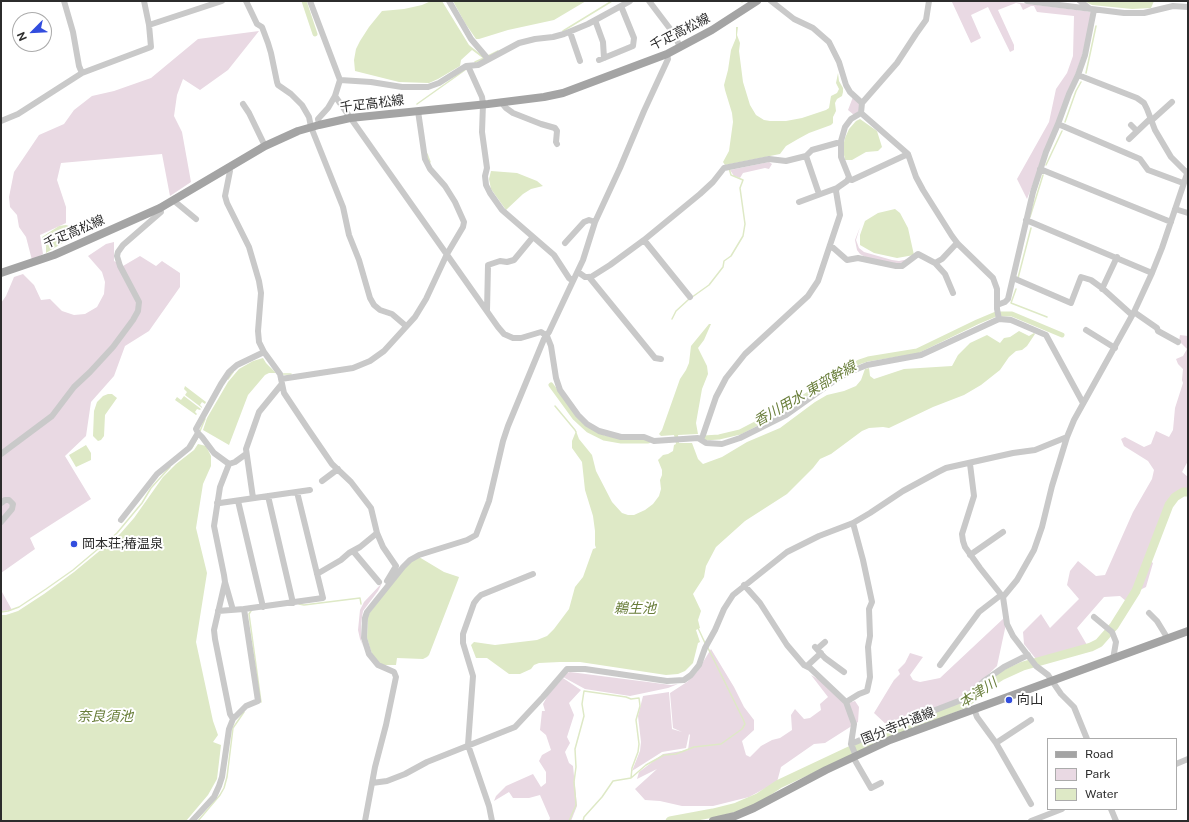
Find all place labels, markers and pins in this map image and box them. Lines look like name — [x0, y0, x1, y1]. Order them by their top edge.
place label: 岡本荘;椿温泉 — [82, 536, 163, 552]
marker: 岡本荘;椿温泉 — [69, 539, 79, 549]
place label: 向山 — [1017, 692, 1043, 708]
marker: 向山 — [1004, 695, 1014, 705]

